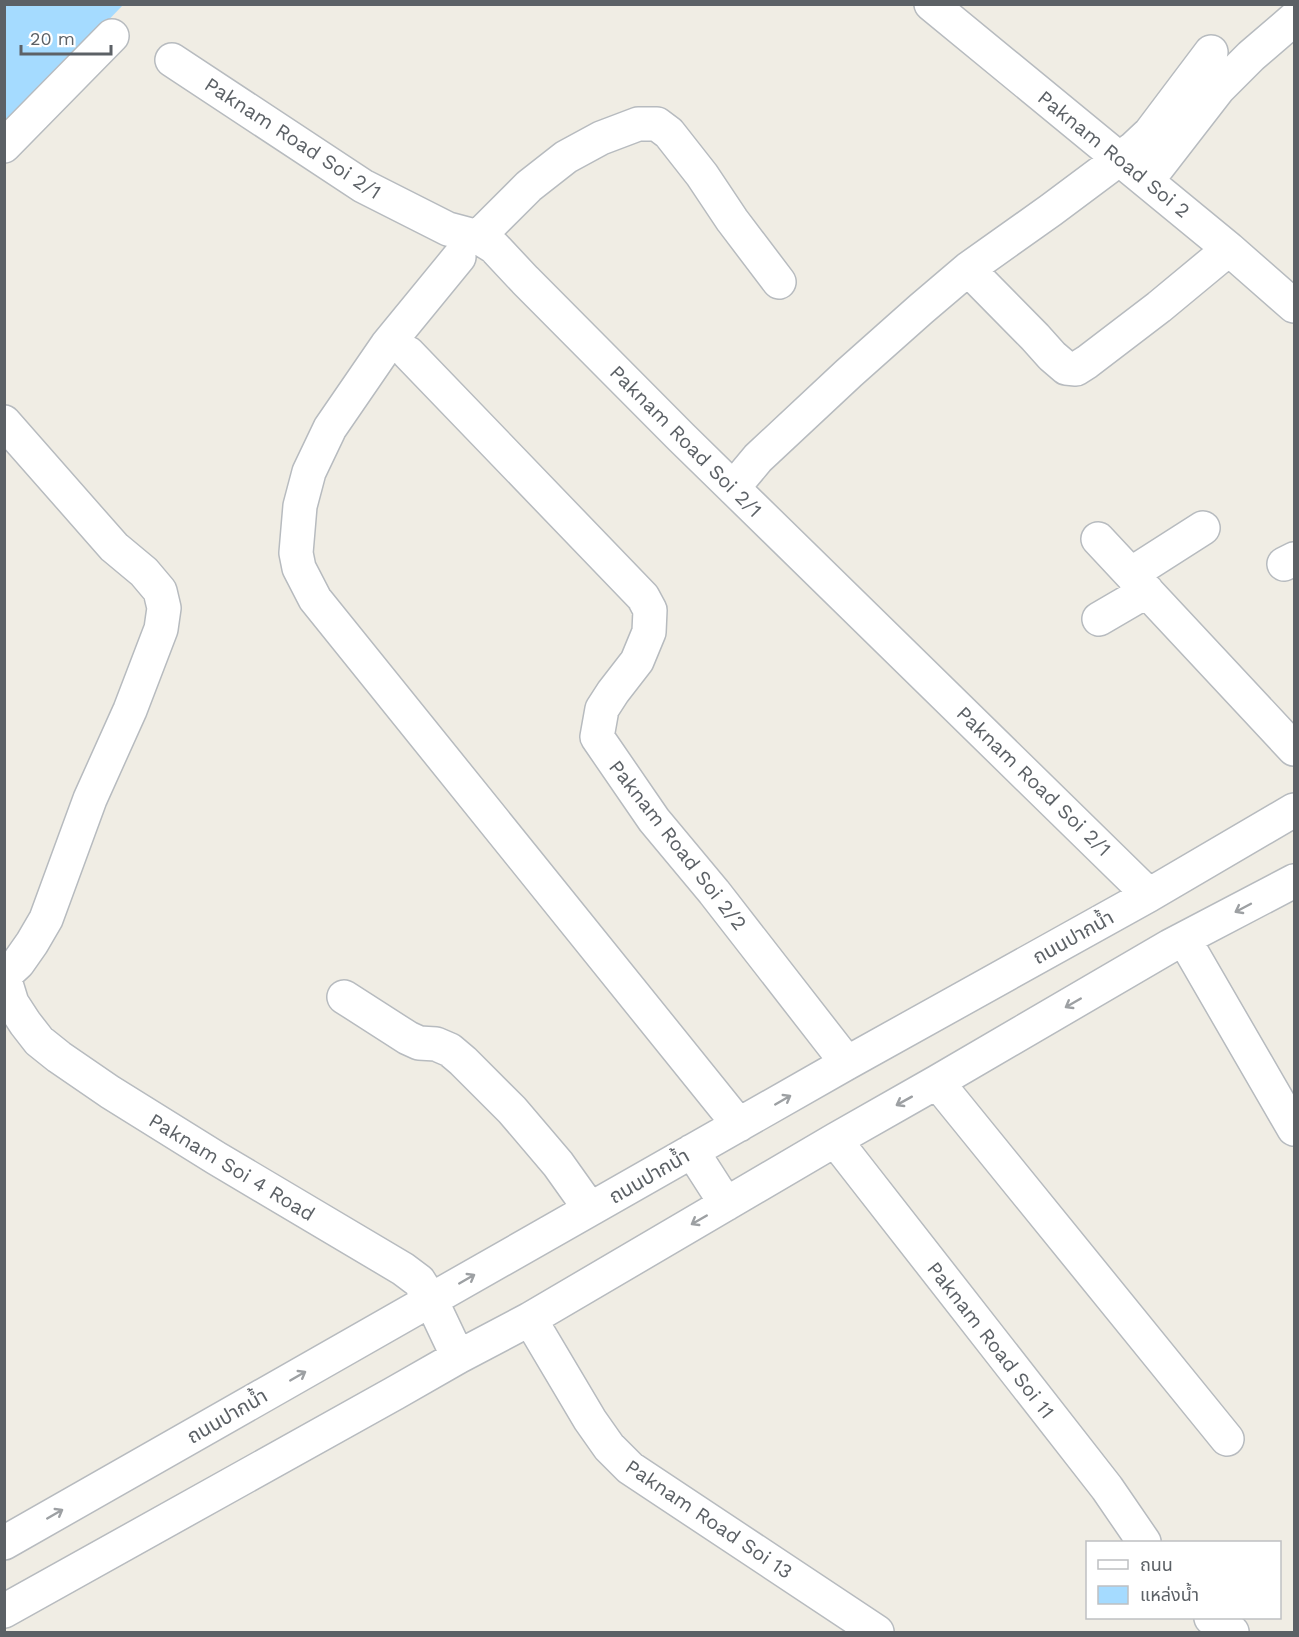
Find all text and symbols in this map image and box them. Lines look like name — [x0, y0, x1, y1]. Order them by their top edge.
scale bar — [21, 18, 111, 56]
text: 20 m — [30, 28, 75, 49]
street label: Paknam Road Soi 2/1 — [200, 72, 386, 204]
street label: Paknam Road Soi 2 — [1033, 85, 1195, 223]
street label: Paknam Road Soi 2/1 — [605, 360, 767, 522]
street label: Paknam Road Soi 2/1 — [952, 701, 1116, 861]
street label: Paknam Road Soi 2/2 — [604, 755, 752, 935]
one-way arrow — [1235, 902, 1252, 914]
street label: ถนนปากน้ำ — [1027, 903, 1118, 969]
one-way arrow — [1065, 998, 1082, 1010]
one-way arrow — [774, 1094, 791, 1106]
one-way arrow — [896, 1095, 913, 1107]
street label: Paknam Soi 4 Road — [145, 1108, 319, 1226]
street label: ถนนปากน้ำ — [603, 1142, 694, 1209]
one-way arrow — [691, 1214, 708, 1226]
street label: Paknam Road Soi 11 — [922, 1257, 1060, 1423]
one-way arrow — [459, 1273, 476, 1285]
one-way arrow — [289, 1370, 306, 1382]
street label: ถนนปากน้ำ — [181, 1382, 272, 1449]
street label: Paknam Road Soi 13 — [621, 1454, 797, 1584]
one-way arrow — [46, 1507, 63, 1519]
legend — [1086, 1541, 1281, 1619]
text: ถนน — [1140, 1554, 1173, 1575]
text: แหล่งน้ำ — [1140, 1582, 1199, 1605]

